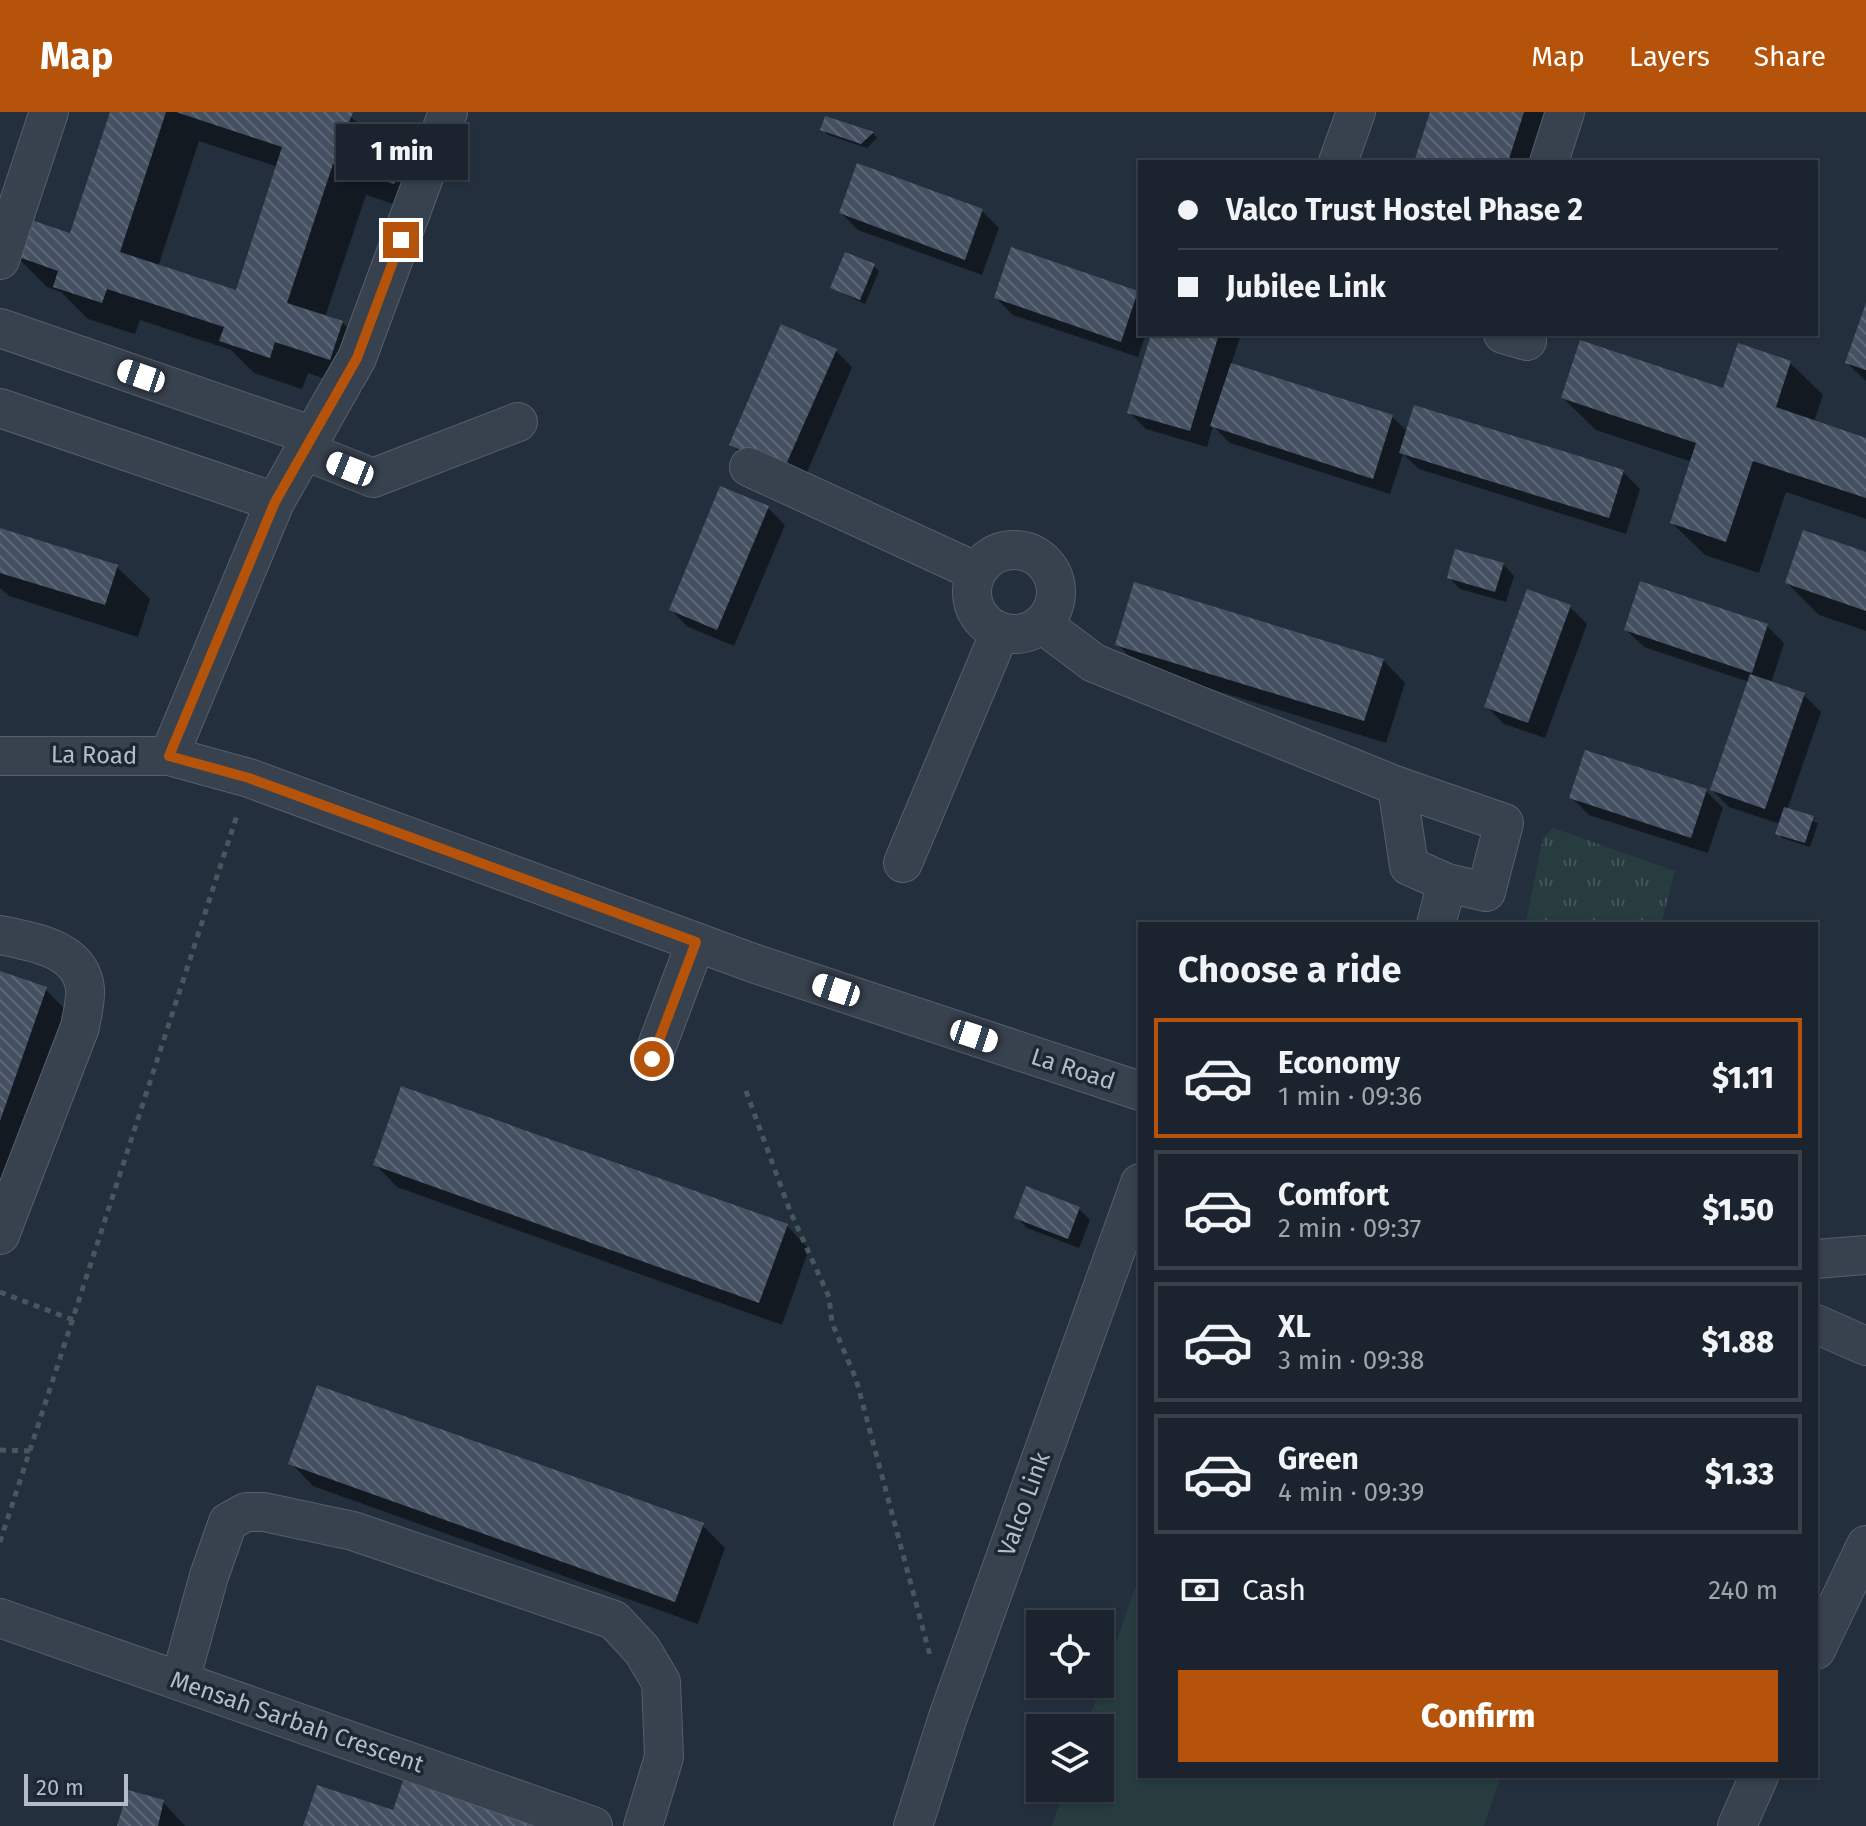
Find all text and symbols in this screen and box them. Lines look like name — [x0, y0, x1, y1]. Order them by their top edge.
text: Map — [40, 33, 113, 79]
text: Map — [1531, 40, 1585, 73]
text: Layers — [1629, 40, 1710, 73]
text: Share — [1754, 40, 1826, 73]
callout: 1 min — [335, 124, 467, 180]
text: 1 min — [371, 136, 433, 167]
text: Valco Trust Hostel Phase 2 — [1226, 192, 1583, 228]
route end — [383, 222, 419, 258]
text: Jubilee Link — [1226, 269, 1386, 305]
car — [114, 357, 168, 395]
car — [323, 449, 377, 489]
street label: La Road — [51, 740, 137, 770]
text: Choose a ride — [1178, 948, 1401, 992]
car — [809, 971, 863, 1009]
car — [947, 1017, 1001, 1055]
route start — [634, 1041, 670, 1077]
street label: La Road — [1028, 1042, 1118, 1096]
icon: car — [1182, 1042, 1254, 1114]
text: Economy — [1278, 1045, 1400, 1081]
text: $1.11 — [1712, 1060, 1774, 1096]
text: 1 min · 09:36 — [1278, 1081, 1422, 1112]
icon: car — [1182, 1174, 1254, 1246]
text: Comfort — [1278, 1177, 1389, 1213]
text: $1.50 — [1703, 1192, 1774, 1228]
text: 2 min · 09:37 — [1278, 1213, 1421, 1244]
icon: car — [1182, 1306, 1254, 1378]
text: XL — [1278, 1309, 1311, 1345]
text: $1.88 — [1702, 1324, 1774, 1360]
text: 3 min · 09:38 — [1278, 1345, 1424, 1376]
icon: car — [1182, 1438, 1254, 1510]
text: Green — [1278, 1441, 1359, 1477]
street label: Valco Link — [992, 1448, 1056, 1560]
text: $1.33 — [1705, 1456, 1774, 1492]
text: 4 min · 09:39 — [1278, 1477, 1424, 1508]
icon: cash — [1178, 1568, 1222, 1612]
text: Cash — [1242, 1572, 1306, 1608]
text: 240 m — [1708, 1575, 1778, 1606]
map controls — [1026, 1610, 1114, 1802]
button: locate — [1026, 1610, 1114, 1698]
street label: Mensah Sarbah Crescent — [167, 1665, 428, 1779]
button: Confirm — [1178, 1670, 1778, 1762]
button: layers — [1026, 1714, 1114, 1802]
scale bar — [24, 1770, 128, 1806]
text: 20 m — [36, 1774, 84, 1801]

